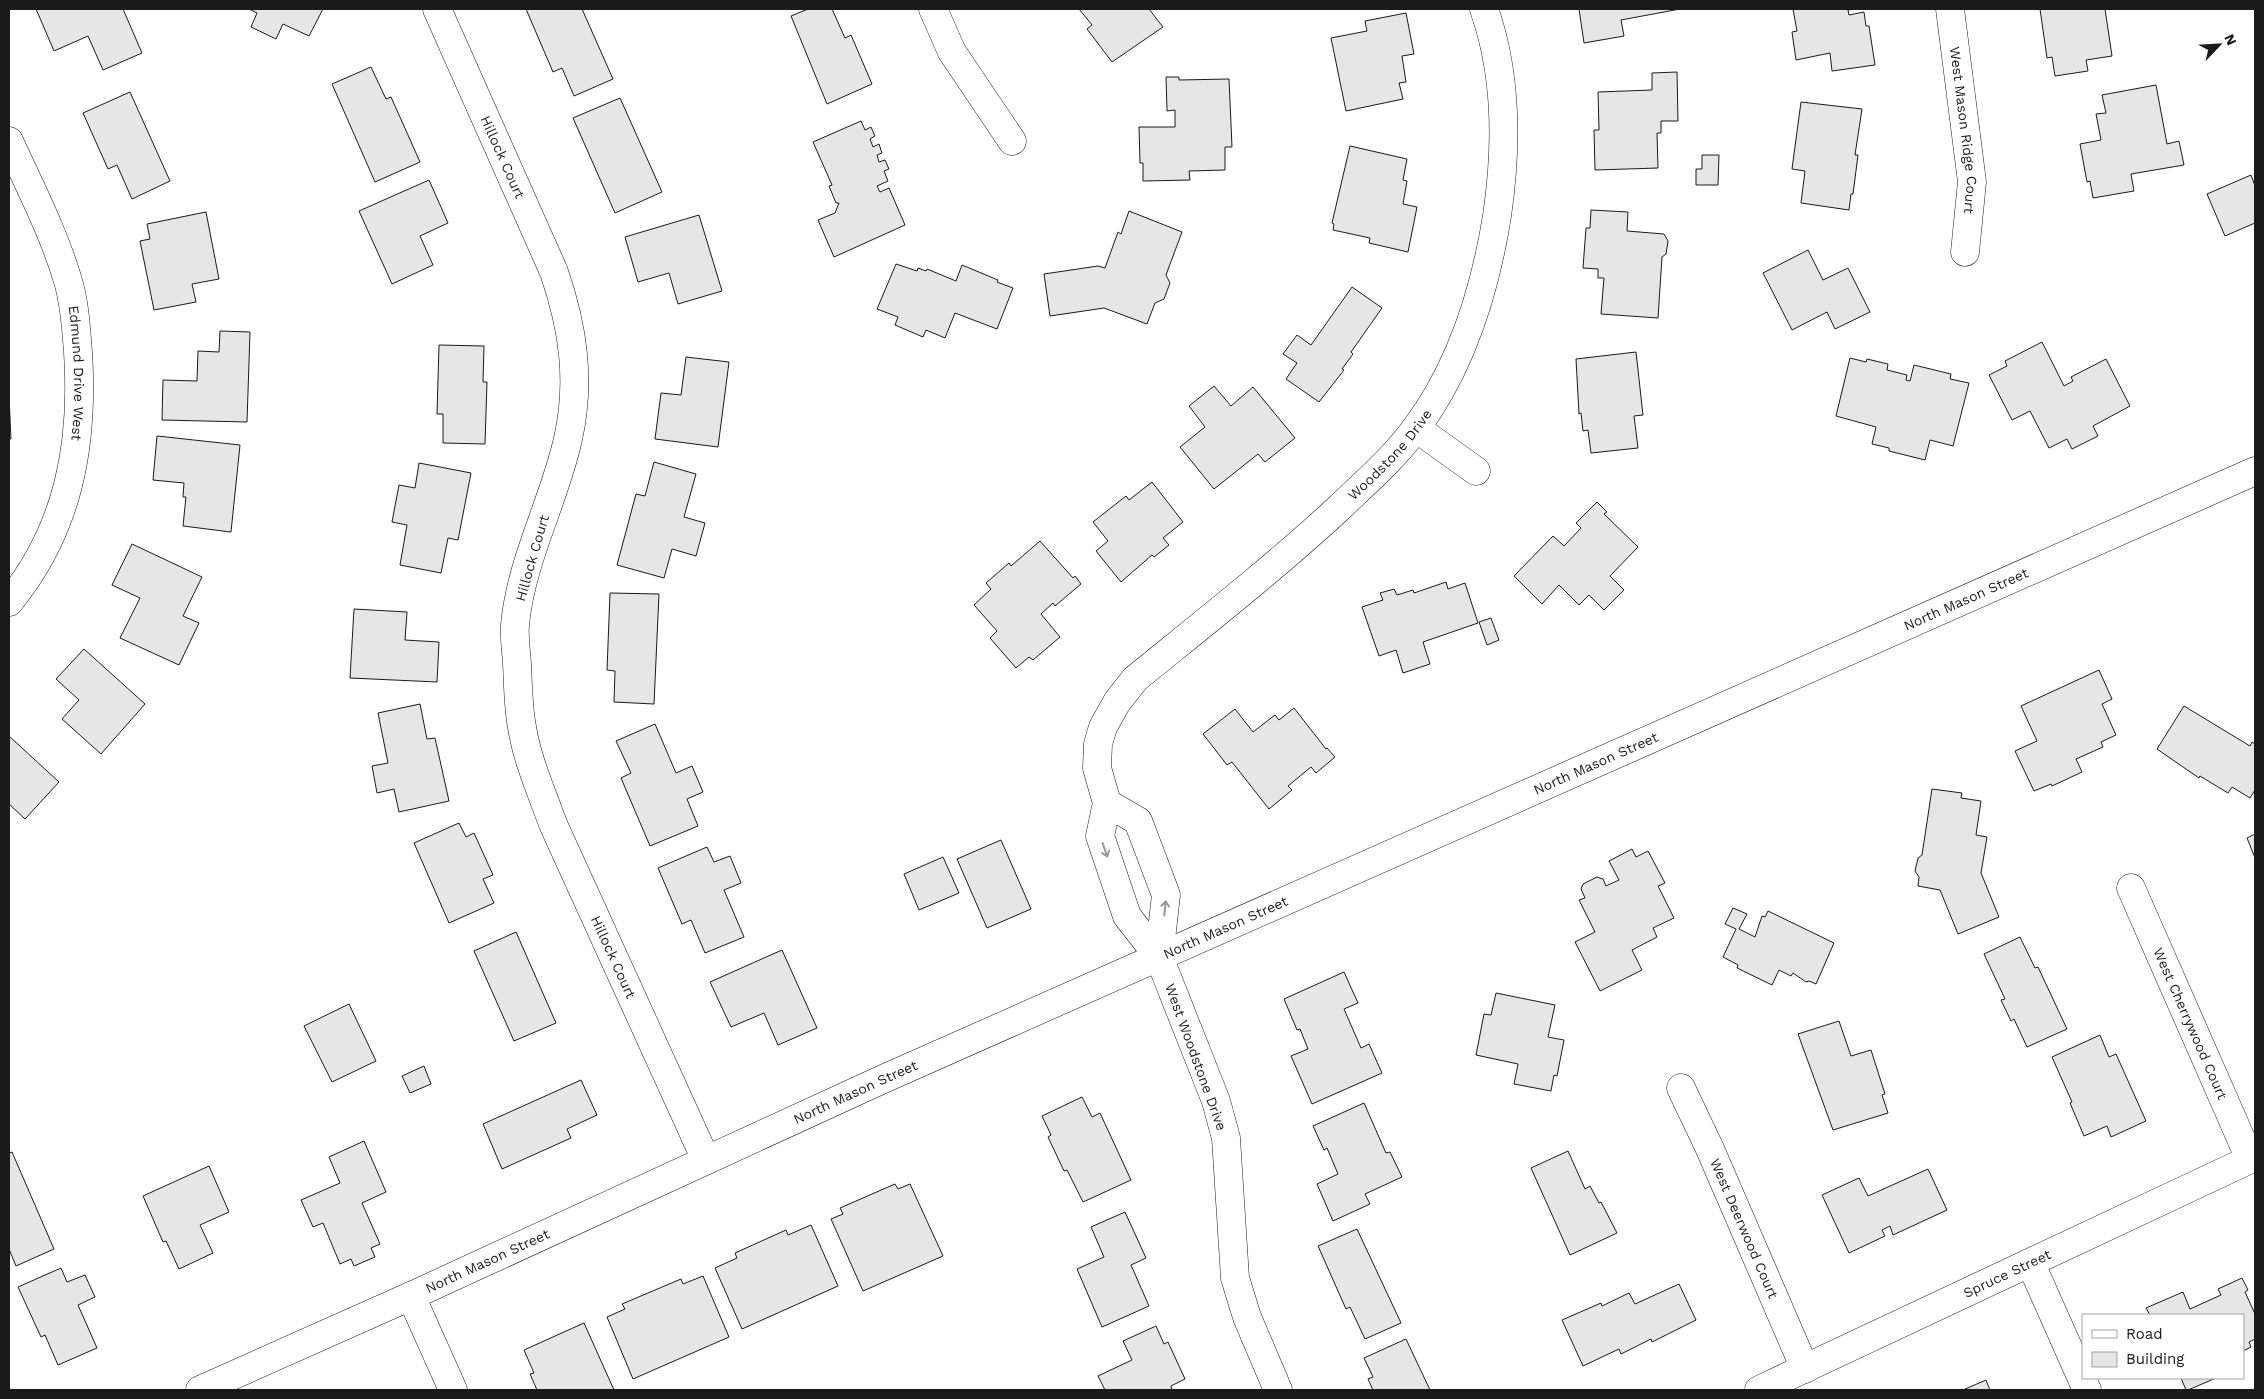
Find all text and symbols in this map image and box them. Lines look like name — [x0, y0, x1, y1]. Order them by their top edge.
north arrow — [2194, 20, 2244, 70]
text: N — [2221, 31, 2240, 48]
street label: West Mason Ridge Court — [1947, 46, 1980, 214]
street label: Hillock Court — [477, 113, 528, 201]
street label: Edmund Drive West — [66, 305, 87, 442]
street label: Woodstone Drive — [1345, 406, 1435, 503]
street label: Hillock Court — [512, 513, 552, 603]
street label: North Mason Street — [1901, 565, 2031, 634]
street label: North Mason Street — [1531, 729, 1661, 798]
one-way arrow — [1101, 842, 1110, 858]
street label: North Mason Street — [1161, 893, 1290, 962]
one-way arrow — [1160, 901, 1170, 917]
street label: Hillock Court — [588, 913, 639, 1001]
street label: West Cherrywood Court — [2150, 945, 2231, 1102]
street label: West Woodstone Drive — [1162, 981, 1230, 1133]
street label: North Mason Street — [791, 1057, 920, 1127]
street label: West Deerwood Court — [1707, 1156, 1782, 1301]
street label: North Mason Street — [423, 1226, 552, 1296]
street label: Spruce Street — [1961, 1246, 2053, 1301]
legend — [2082, 1314, 2244, 1379]
text: Road — [2126, 1325, 2163, 1343]
text: Building — [2126, 1350, 2184, 1368]

